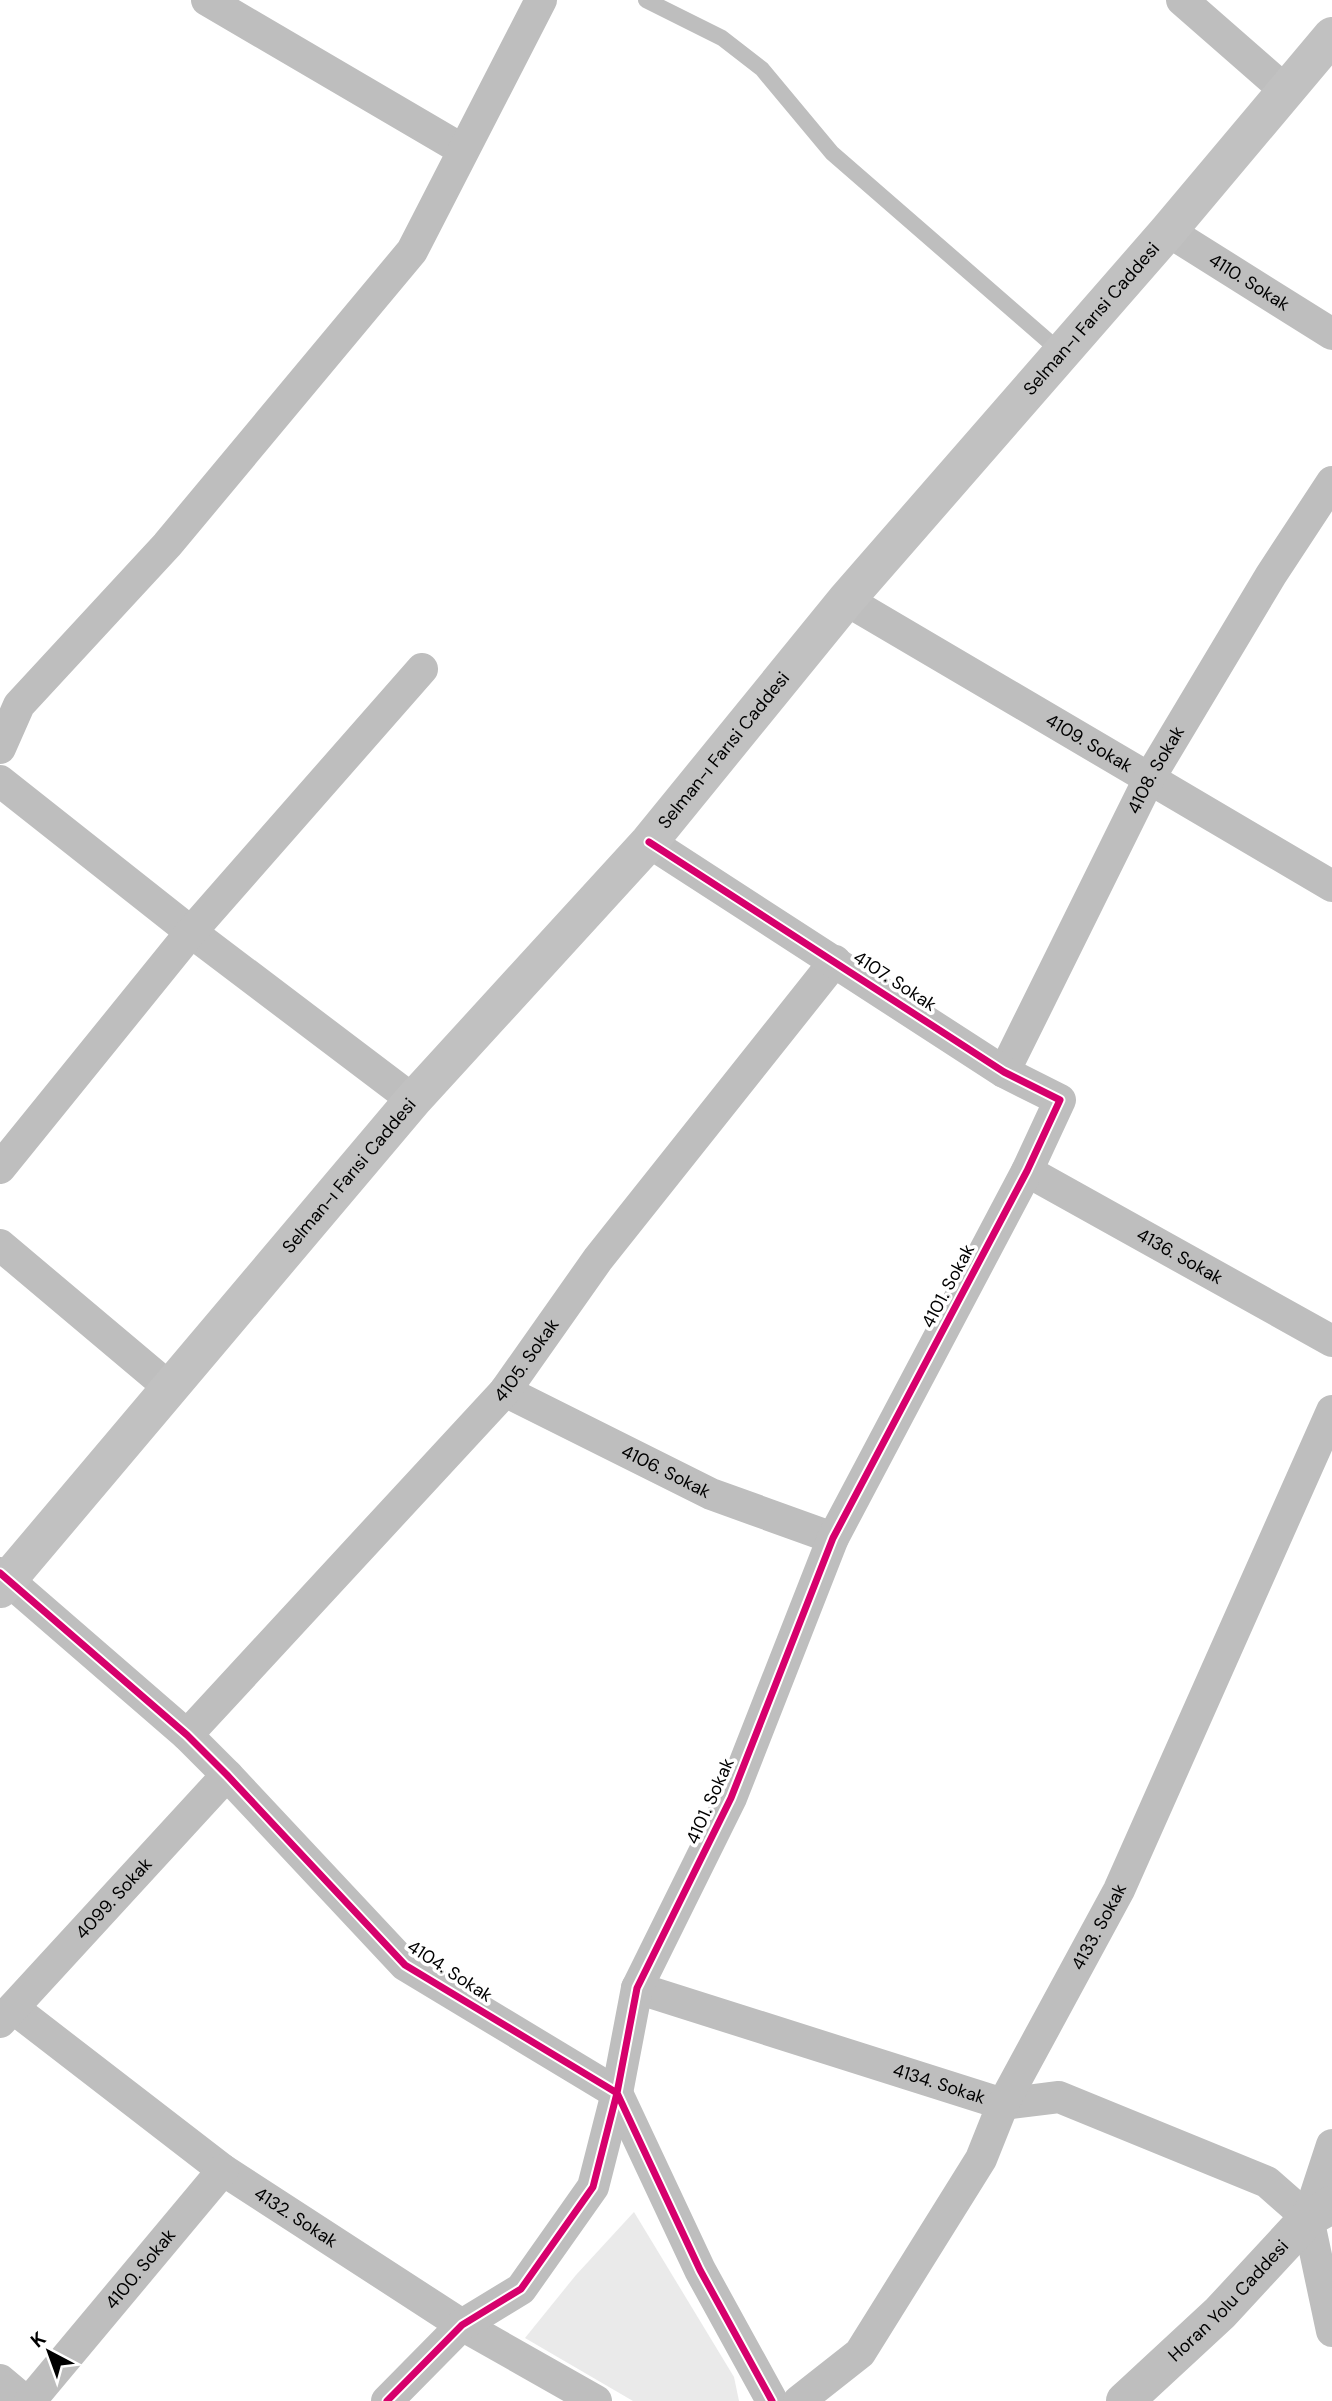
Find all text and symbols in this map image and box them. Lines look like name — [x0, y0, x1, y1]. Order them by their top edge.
street label: Selman-ı Farısi Caddesi — [1018, 237, 1165, 401]
street label: 4110. Sokak — [1204, 248, 1294, 316]
street label: Selman-ı Farısi Caddesi — [652, 667, 795, 834]
street label: 4109. Sokak — [1041, 708, 1137, 778]
street label: 4108. Sokak — [1122, 722, 1190, 818]
street label: 4107. Sokak — [849, 945, 941, 1017]
street label: Selman-ı Farısi Caddesi — [277, 1093, 421, 1258]
street label: 4136. Sokak — [1132, 1223, 1227, 1290]
street label: 4101. Sokak — [916, 1240, 980, 1332]
street label: 4105. Sokak — [489, 1314, 564, 1407]
street label: 4106. Sokak — [617, 1439, 715, 1504]
street label: 4101. Sokak — [680, 1754, 740, 1848]
street label: 4099. Sokak — [70, 1852, 157, 1944]
street label: 4133. Sokak — [1066, 1880, 1132, 1974]
street label: 4104. Sokak — [403, 1934, 497, 2008]
street label: 4134. Sokak — [890, 2058, 988, 2110]
street label: 4132. Sokak — [249, 2181, 342, 2253]
street label: 4100. Sokak — [100, 2224, 181, 2314]
street label: Horan Yolu Caddesi — [1163, 2235, 1294, 2367]
north arrow — [14, 2317, 84, 2387]
text: K — [25, 2326, 51, 2353]

